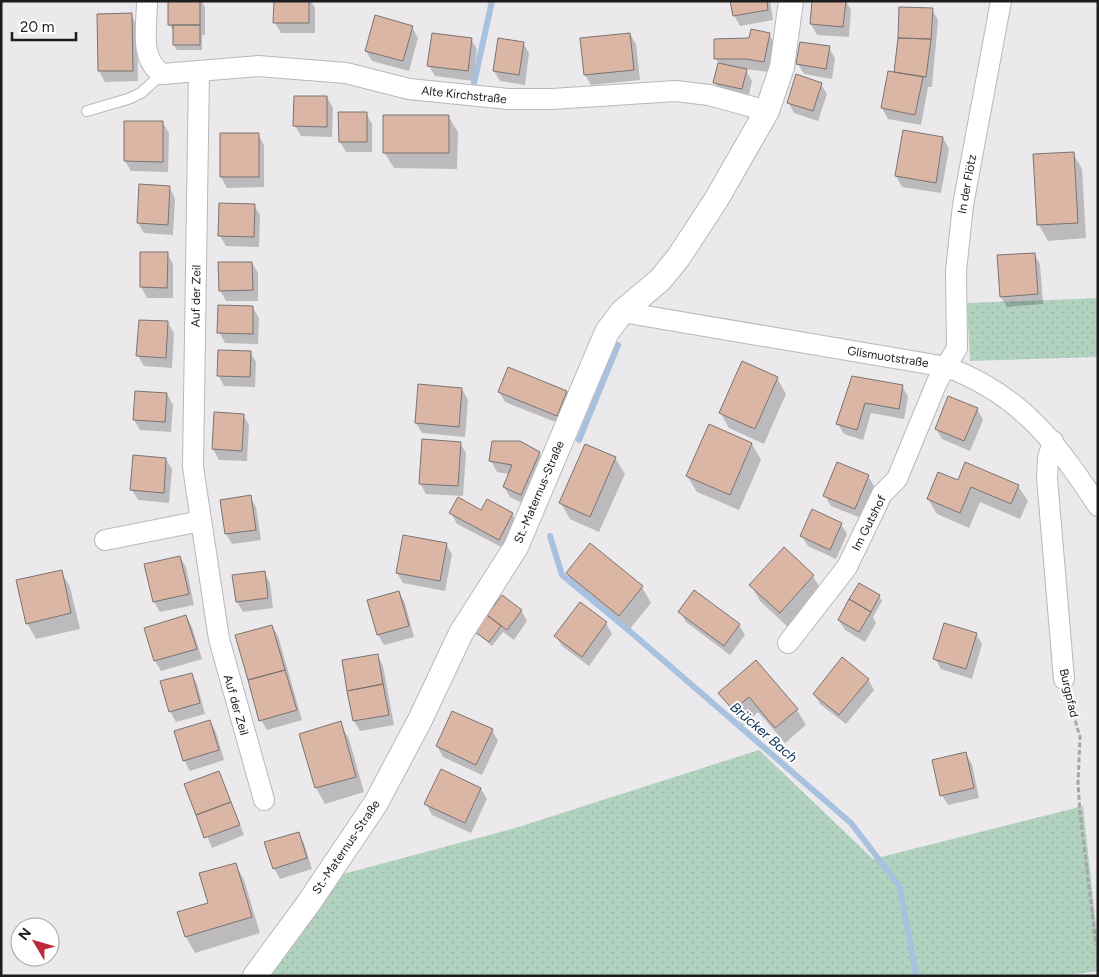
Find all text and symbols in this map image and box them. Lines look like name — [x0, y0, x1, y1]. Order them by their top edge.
scale bar — [12, 10, 76, 42]
text: 20 m — [20, 18, 54, 36]
street label: Alte Kirchstraße — [421, 84, 508, 106]
street label: In der Flötz — [955, 153, 979, 215]
street label: Auf der Zeil — [188, 265, 204, 327]
street label: Glismuotstraße — [846, 344, 930, 370]
street label: St.-Maternus-Straße — [511, 438, 567, 545]
street label: Im Gutshof — [849, 492, 889, 553]
street label: Burgpfad — [1057, 667, 1081, 719]
street label: Auf der Zeil — [221, 673, 251, 737]
water label: Brücker Bach — [727, 699, 801, 766]
street label: St.-Maternus-Straße — [309, 797, 383, 897]
north arrow — [10, 917, 60, 967]
text: N — [15, 925, 35, 944]

